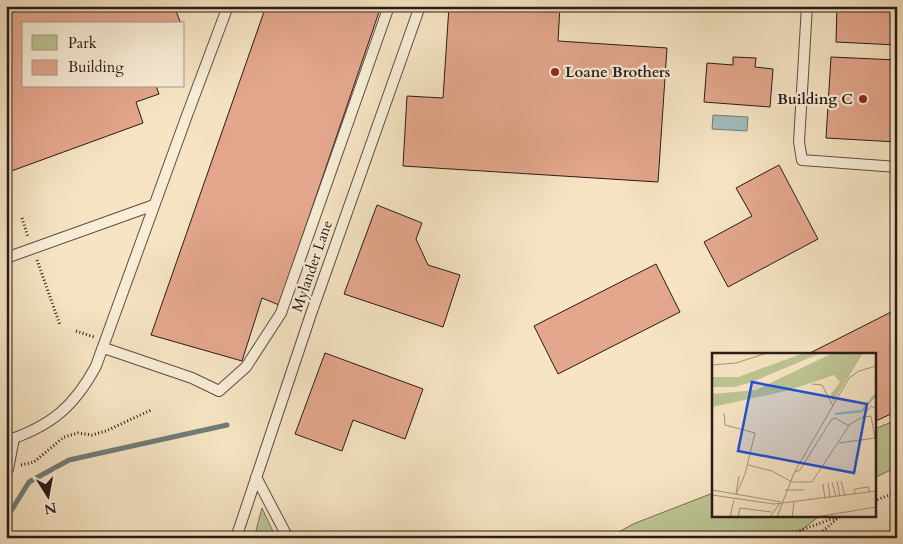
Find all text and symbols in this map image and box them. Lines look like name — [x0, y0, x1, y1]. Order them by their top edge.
legend — [22, 22, 185, 88]
text: Park — [68, 33, 97, 53]
text: Building — [68, 57, 124, 77]
place label: Loane Brothers — [565, 62, 670, 82]
marker: Loane Brothers — [549, 66, 561, 78]
place label: Building C — [777, 89, 853, 109]
marker: Building C — [857, 93, 869, 105]
street label: Mylander Lane — [287, 217, 337, 315]
inset map — [712, 353, 876, 516]
north arrow — [22, 472, 72, 522]
text: N — [43, 498, 58, 519]

